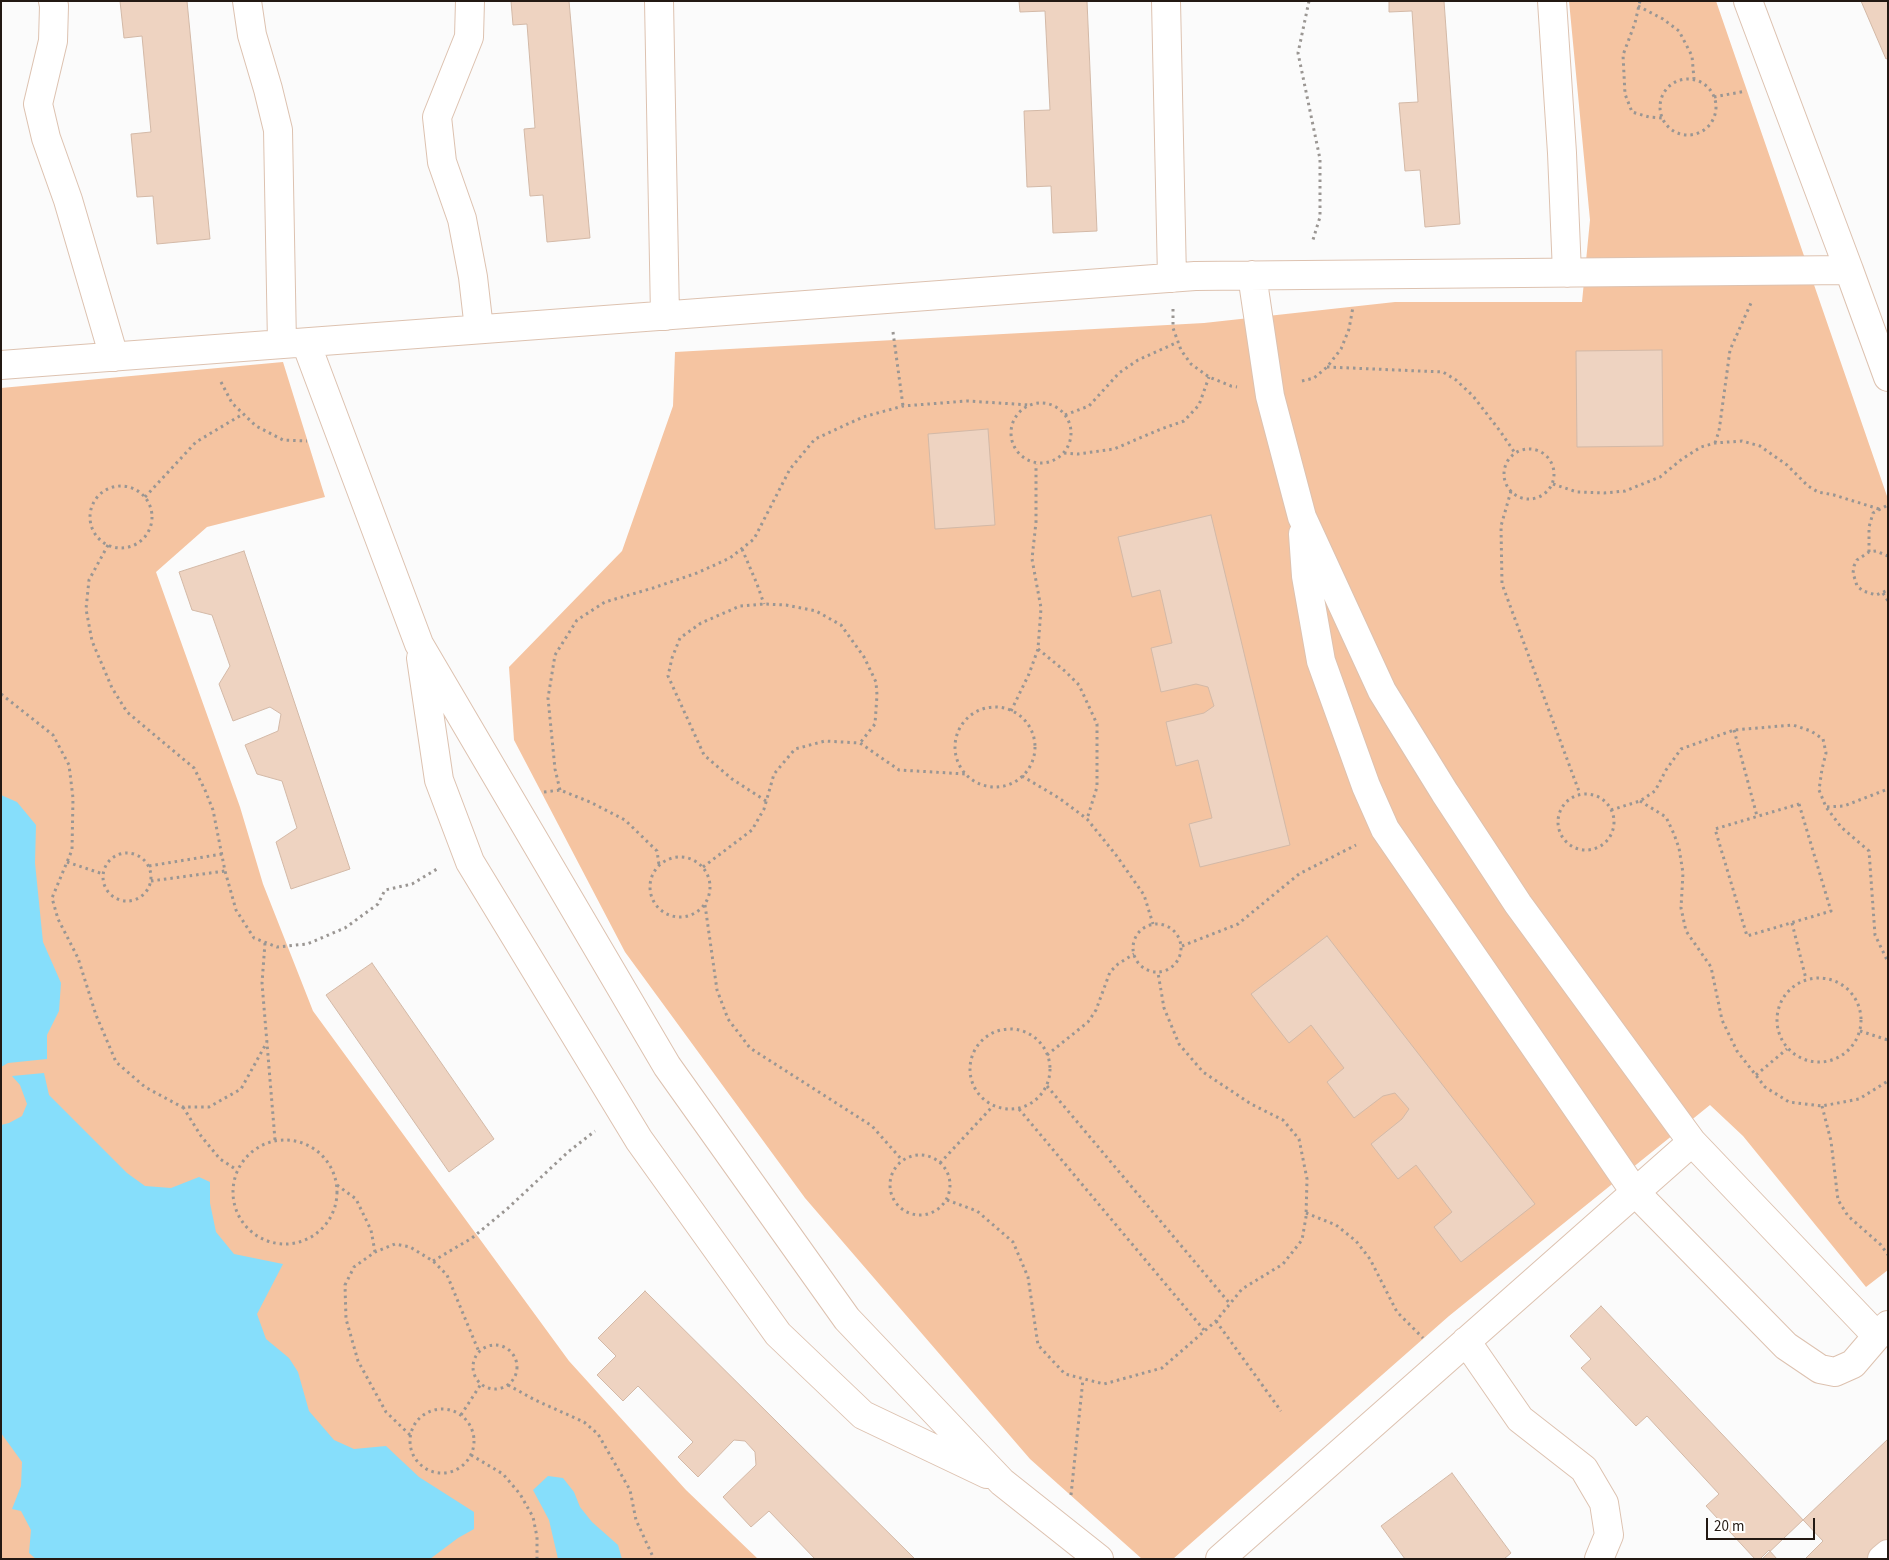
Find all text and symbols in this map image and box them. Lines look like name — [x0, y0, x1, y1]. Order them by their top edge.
scale bar — [1709, 1508, 1818, 1540]
text: 20 m — [1714, 1516, 1744, 1537]

